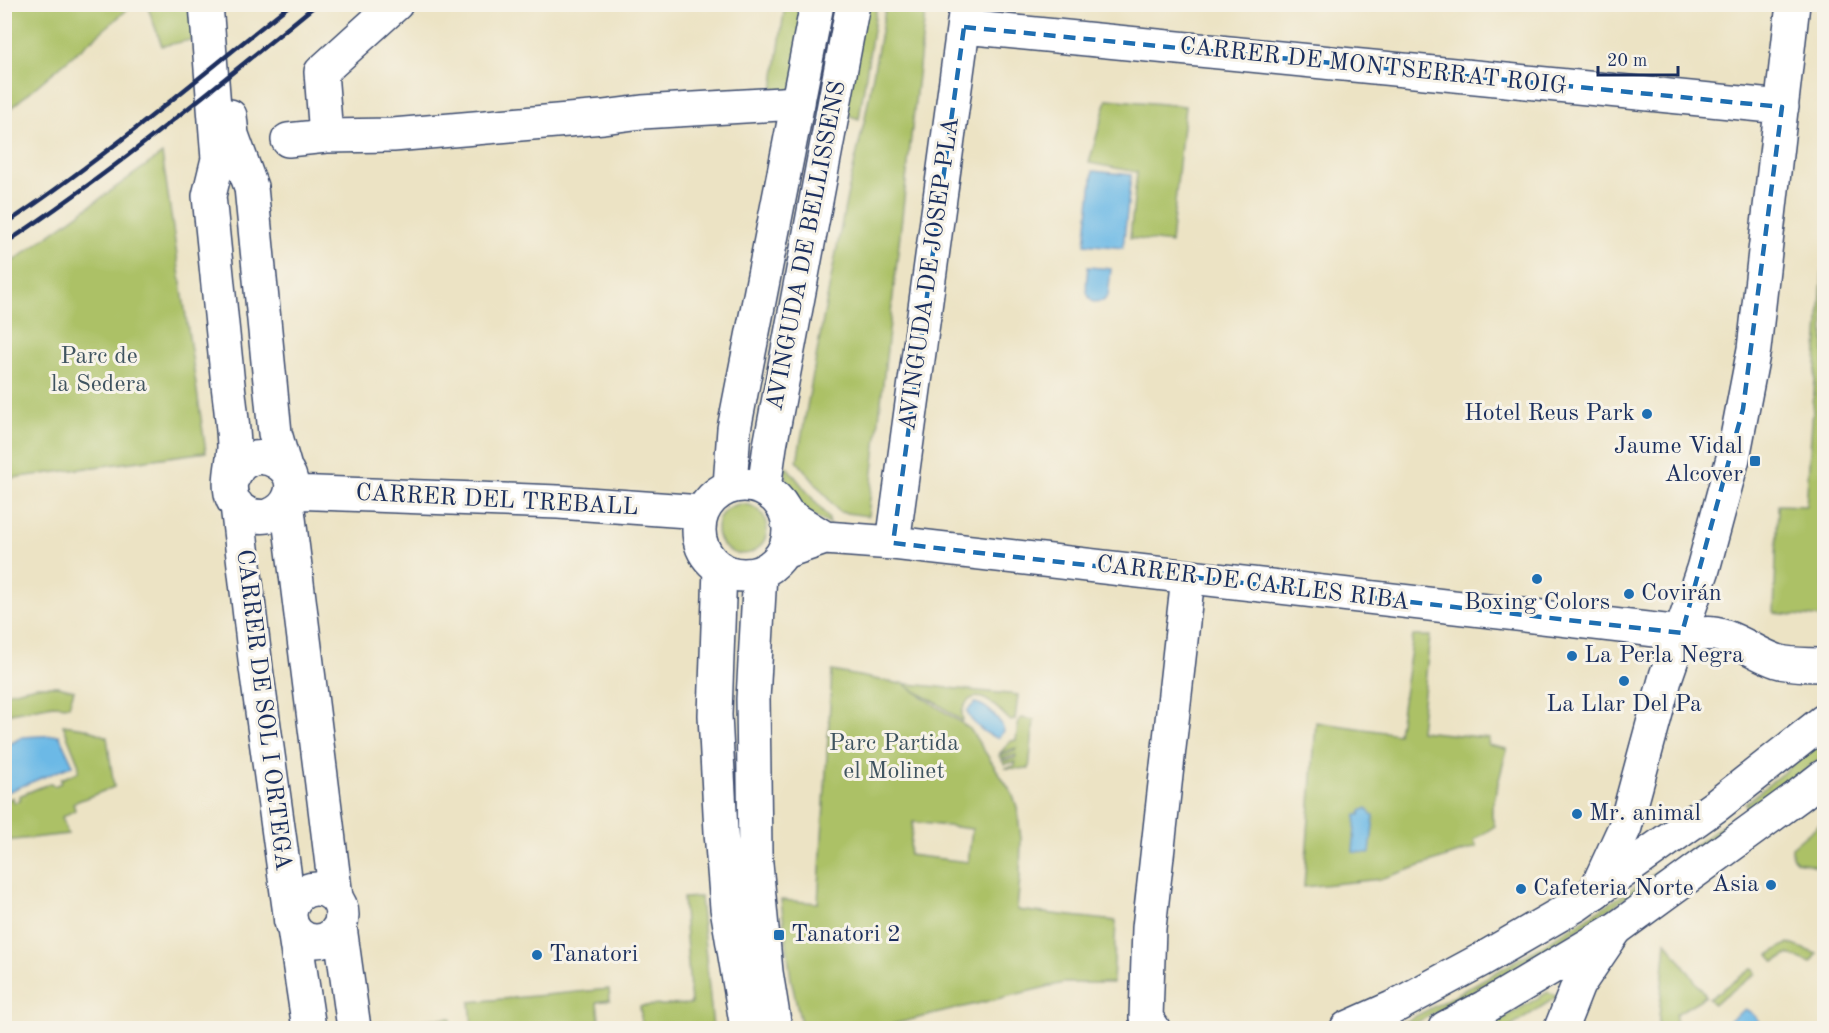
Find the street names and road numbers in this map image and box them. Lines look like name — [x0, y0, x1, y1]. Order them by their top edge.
street label: CARRER DE MONTSERRAT ROIG — [1178, 35, 1568, 99]
street label: AVINGUDA DE BELLISSENS — [763, 79, 851, 413]
street label: AVINGUDA DE JOSEP PLA — [896, 116, 964, 432]
street label: CARRER DEL TREBALL — [355, 482, 639, 520]
street label: CARRER DE SOL I ORTEGA — [231, 548, 295, 872]
street label: CARRER DE CARLES RIBA — [1095, 553, 1411, 615]

